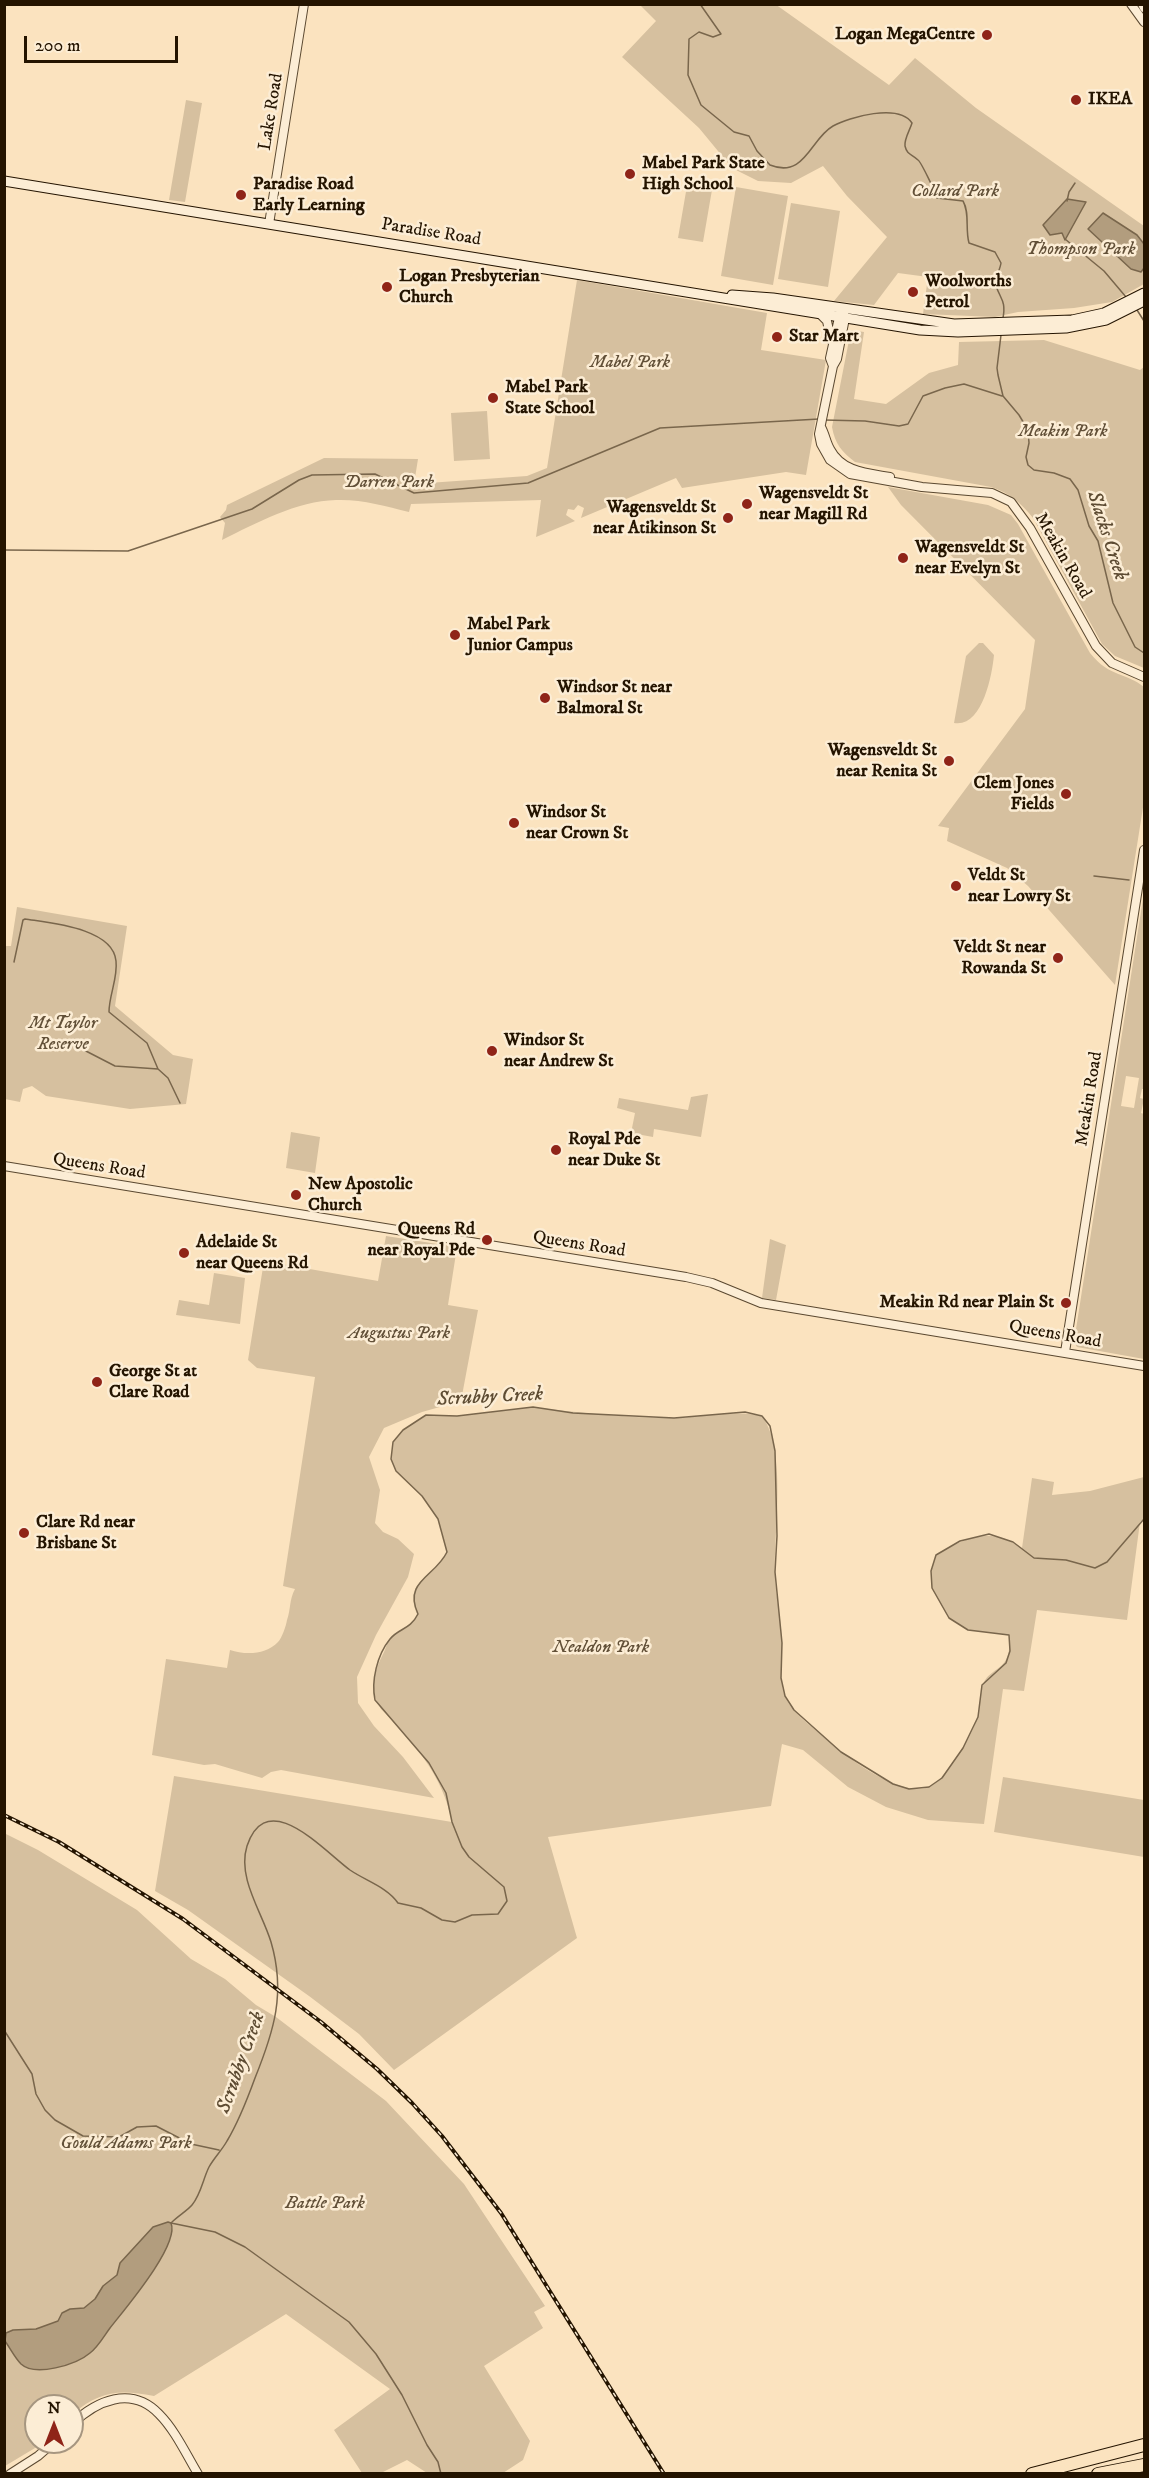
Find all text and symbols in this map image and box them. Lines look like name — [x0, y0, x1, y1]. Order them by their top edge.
scale bar — [27, 24, 182, 62]
place label: Logan MegaCentre — [835, 24, 975, 46]
marker: Logan MegaCentre — [980, 28, 994, 42]
text: 200 m — [35, 35, 81, 57]
street label: Lake Road — [255, 72, 289, 152]
place label: IKEA — [1088, 89, 1132, 111]
marker: IKEA — [1069, 93, 1083, 107]
place label: Mabel Park State High School — [642, 153, 765, 195]
marker: Mabel Park State High School — [623, 167, 637, 181]
place label: Paradise Road Early Learning — [253, 174, 365, 216]
park label: Collard Park — [911, 181, 999, 203]
marker: Paradise Road Early Learning — [234, 188, 248, 202]
street label: Paradise Road — [380, 214, 482, 252]
park label: Thompson Park — [1027, 239, 1135, 261]
place label: Logan Presbyterian Church — [399, 266, 540, 308]
place label: Woolworths Petrol — [925, 271, 1011, 314]
marker: Logan Presbyterian Church — [380, 280, 394, 294]
marker: Woolworths Petrol — [906, 285, 920, 299]
place label: Star Mart — [789, 326, 859, 348]
marker: Star Mart — [770, 330, 784, 344]
park label: Mabel Park — [590, 352, 670, 374]
place label: Mabel Park State School — [505, 377, 594, 420]
marker: Mabel Park State School — [486, 391, 500, 405]
park label: Meakin Park — [1018, 421, 1108, 443]
park label: Darren Park — [344, 472, 434, 494]
place label: Wagensveldt St near Magill Rd — [759, 483, 868, 526]
water label: Slacks Creek — [1080, 488, 1132, 584]
place label: Wagensveldt St near Atikinson St — [593, 497, 716, 540]
marker: Wagensveldt St near Magill Rd — [740, 497, 754, 511]
street label: Meakin Road — [1029, 509, 1095, 603]
marker: Wagensveldt St near Atikinson St — [721, 511, 735, 525]
place label: Wagensveldt St near Evelyn St — [915, 537, 1024, 580]
marker: Wagensveldt St near Evelyn St — [896, 551, 910, 565]
place label: Mabel Park Junior Campus — [467, 614, 573, 656]
marker: Mabel Park Junior Campus — [448, 628, 462, 642]
place label: Windsor St near Balmoral St — [557, 677, 672, 720]
marker: Windsor St near Balmoral St — [538, 691, 552, 705]
place label: Wagensveldt St near Renita St — [828, 740, 937, 783]
marker: Wagensveldt St near Renita St — [942, 754, 956, 768]
place label: Clem Jones Fields — [973, 773, 1054, 816]
marker: Clem Jones Fields — [1059, 787, 1073, 801]
place label: Windsor St near Crown St — [526, 802, 628, 844]
marker: Windsor St near Crown St — [507, 816, 521, 830]
place label: Veldt St near Lowry St — [968, 865, 1071, 908]
marker: Veldt St near Lowry St — [949, 879, 963, 893]
place label: Veldt St near Rowanda St — [954, 937, 1046, 980]
marker: Veldt St near Rowanda St — [1051, 951, 1065, 965]
park label: Mt Taylor Reserve — [29, 1013, 97, 1056]
place label: Windsor St near Andrew St — [504, 1030, 613, 1072]
marker: Windsor St near Andrew St — [485, 1044, 499, 1058]
street label: Meakin Road — [1072, 1050, 1108, 1148]
place label: Royal Pde near Duke St — [568, 1129, 660, 1172]
marker: Royal Pde near Duke St — [549, 1143, 563, 1157]
street label: Queens Road — [51, 1149, 147, 1185]
place label: New Apostolic Church — [308, 1174, 413, 1216]
marker: New Apostolic Church — [289, 1188, 303, 1202]
place label: Queens Rd near Royal Pde — [367, 1219, 475, 1262]
street label: Queens Road — [531, 1227, 627, 1263]
place label: Adelaide St near Queens Rd — [196, 1232, 308, 1274]
marker: Queens Rd near Royal Pde — [480, 1233, 494, 1247]
marker: Adelaide St near Queens Rd — [177, 1246, 191, 1260]
place label: Meakin Rd near Plain St — [880, 1292, 1054, 1314]
marker: Meakin Rd near Plain St — [1059, 1296, 1073, 1310]
street label: Queens Road — [1007, 1316, 1103, 1354]
park label: Augustus Park — [348, 1323, 450, 1345]
place label: George St at Clare Road — [109, 1361, 197, 1404]
marker: George St at Clare Road — [90, 1375, 104, 1389]
water label: Scrubby Creek — [436, 1383, 544, 1413]
place label: Clare Rd near Brisbane St — [36, 1512, 135, 1555]
marker: Clare Rd near Brisbane St — [17, 1526, 31, 1540]
park label: Nealdon Park — [553, 1637, 649, 1659]
water label: Scrubby Creek — [213, 2009, 271, 2117]
park label: Gould Adams Park — [60, 2133, 192, 2155]
park label: Battle Park — [285, 2193, 365, 2215]
north arrow — [24, 2394, 84, 2454]
text: N — [47, 2398, 61, 2418]

